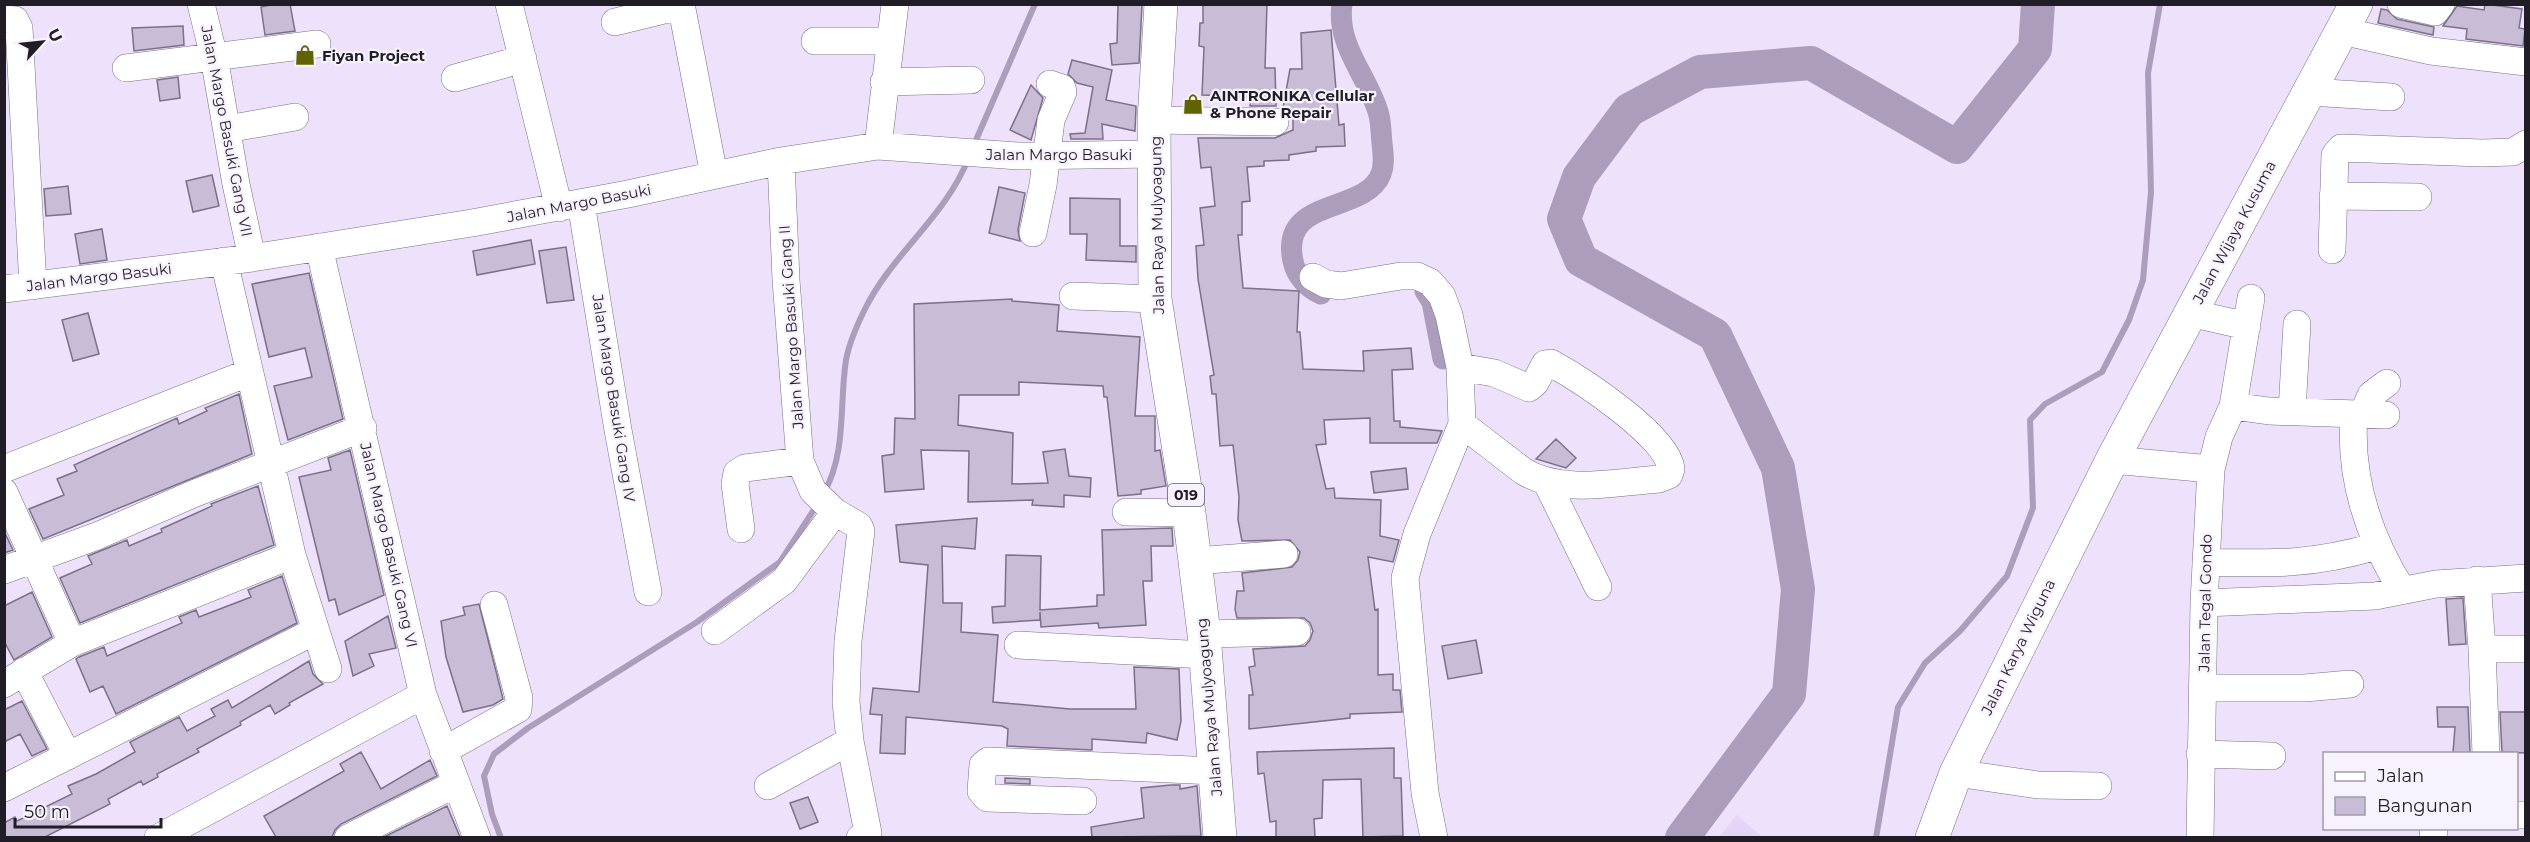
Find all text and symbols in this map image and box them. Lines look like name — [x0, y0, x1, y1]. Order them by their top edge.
north arrow — [12, 12, 72, 72]
street label: Jalan Margo Basuki Gang VII — [197, 23, 257, 238]
text: U — [44, 25, 66, 45]
shop icon: Fiyan Project — [293, 43, 317, 67]
place label: Fiyan Project — [322, 46, 426, 65]
place label: AINTRONIKA Cellular & Phone Repair — [1209, 86, 1375, 122]
shop icon: AINTRONIKA Cellular & Phone Repair — [1181, 92, 1205, 116]
street label: Jalan Raya Mulyoagung — [1146, 136, 1168, 315]
street label: Jalan Margo Basuki — [985, 145, 1132, 164]
street label: Jalan Wijaya Kusuma — [2188, 157, 2280, 308]
street label: Jalan Margo Basuki — [504, 180, 653, 226]
street label: Jalan Margo Basuki Gang II — [774, 224, 808, 431]
street label: Jalan Margo Basuki — [24, 259, 173, 295]
street label: Jalan Margo Basuki Gang IV — [588, 292, 640, 504]
street label: Jalan Margo Basuki Gang VI — [356, 440, 422, 649]
road number: 019 — [1168, 484, 1204, 506]
street label: Jalan Tegal Gondo — [2194, 534, 2216, 673]
street label: Jalan Karya Wiguna — [1976, 576, 2059, 719]
street label: Jalan Raya Mulyoagung — [1192, 617, 1226, 798]
legend — [2323, 752, 2518, 830]
text: Jalan — [2376, 765, 2424, 787]
scale bar — [15, 791, 160, 829]
text: Bangunan — [2377, 795, 2473, 817]
text: 50 m — [24, 801, 70, 823]

